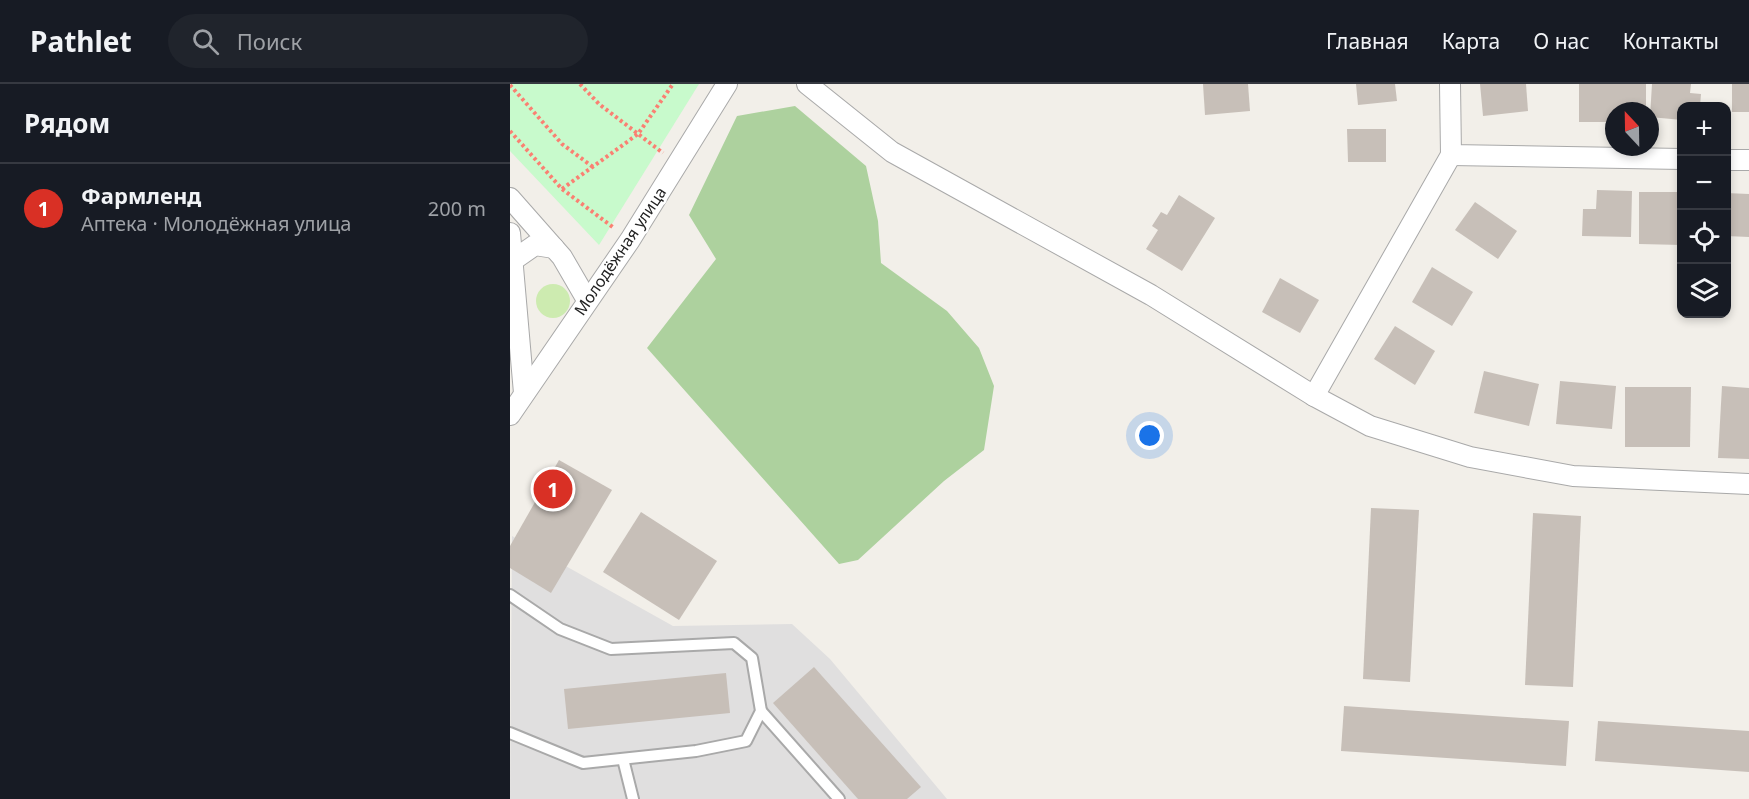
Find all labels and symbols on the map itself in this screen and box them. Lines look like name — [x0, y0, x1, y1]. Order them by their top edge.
north arrow — [1605, 102, 1659, 156]
street label: Молодёжная улица — [569, 182, 671, 320]
your location — [1135, 421, 1164, 450]
pin: 1 — [534, 466, 573, 512]

